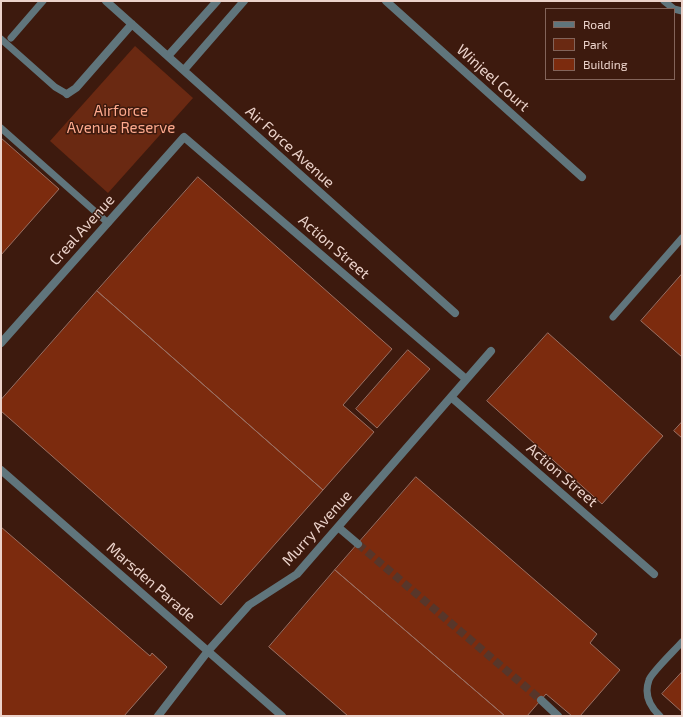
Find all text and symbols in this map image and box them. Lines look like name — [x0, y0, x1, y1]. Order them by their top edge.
legend — [545, 8, 675, 80]
text: Road — [583, 17, 611, 31]
text: Park — [583, 37, 608, 51]
street label: Winjeel Court — [453, 41, 533, 115]
text: Building — [583, 57, 627, 71]
park label: Airforce Avenue Reserve — [67, 102, 175, 137]
street label: Air Force Avenue — [242, 102, 338, 192]
street label: Creal Avenue — [46, 191, 118, 269]
street label: Action Street — [295, 211, 373, 283]
street label: Action Street — [523, 439, 601, 511]
street label: Murry Avenue — [278, 487, 356, 569]
street label: Marsden Parade — [103, 539, 199, 625]

